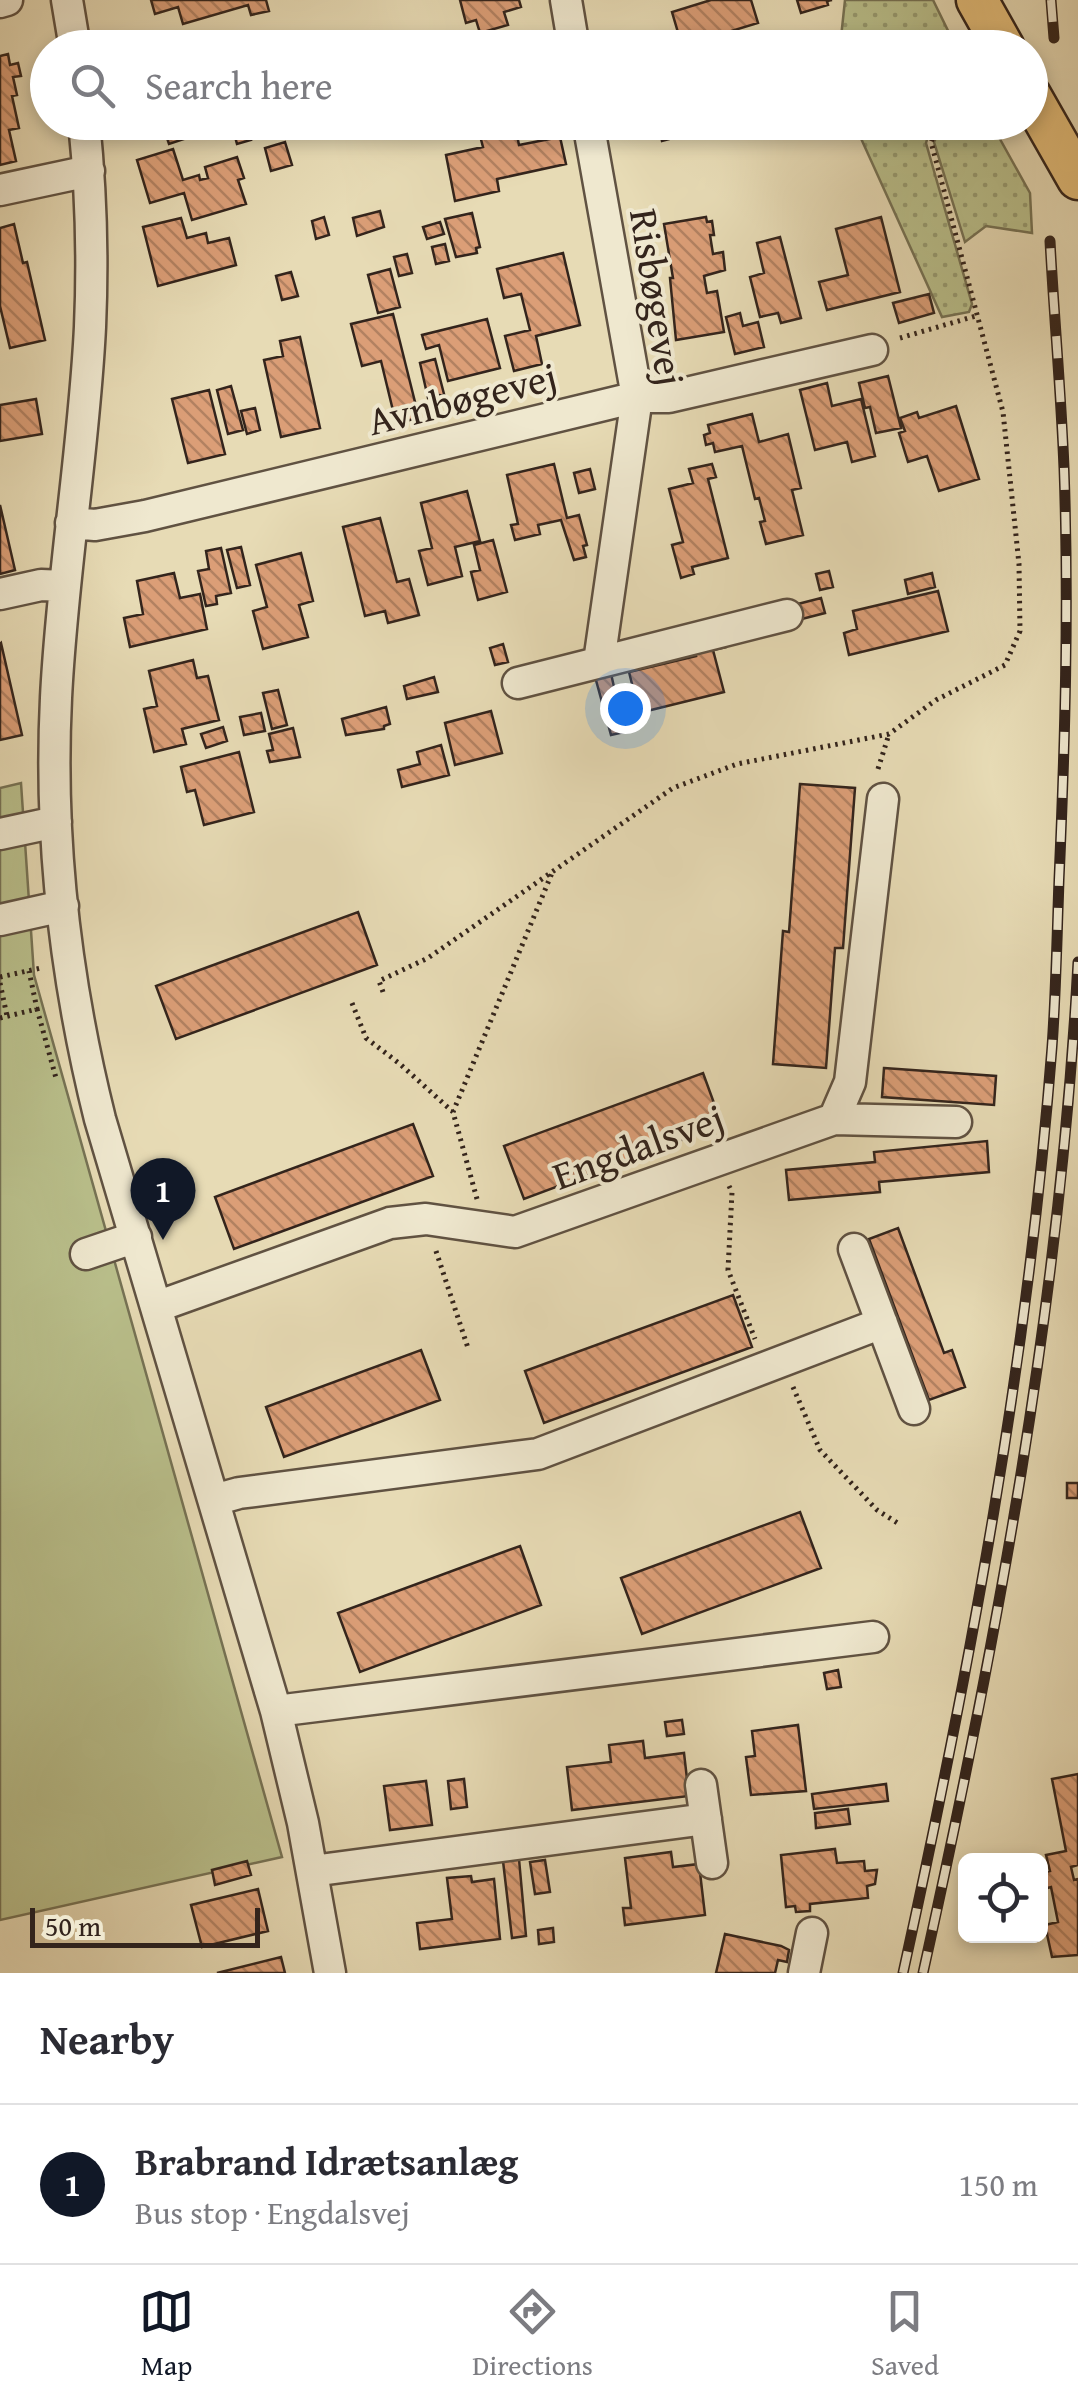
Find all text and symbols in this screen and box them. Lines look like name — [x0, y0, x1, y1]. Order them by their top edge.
search box — [30, 30, 1048, 140]
text: Search here — [145, 57, 333, 113]
icon: search — [65, 58, 120, 113]
street label: Risbøgevej — [615, 204, 701, 390]
street label: Avnbøgevej — [361, 346, 563, 450]
your location — [600, 683, 651, 734]
street label: Engdalsvej — [544, 1088, 732, 1204]
pin: 1 — [130, 1158, 196, 1240]
map controls — [958, 1853, 1048, 1943]
button: locate — [958, 1853, 1048, 1943]
scale bar — [30, 1903, 260, 1948]
text: 50 m — [45, 1905, 101, 1946]
text: Nearby — [40, 2008, 174, 2069]
text: Brabrand Idrætsanlæg — [135, 2133, 518, 2189]
text: 1 — [64, 2161, 81, 2208]
text: 150 m — [959, 2161, 1038, 2208]
text: Bus stop · Engdalsvej — [135, 2189, 410, 2236]
tab: Map — [139, 2284, 194, 2385]
tab: Directions — [472, 2284, 593, 2385]
tab: Saved — [871, 2284, 939, 2385]

